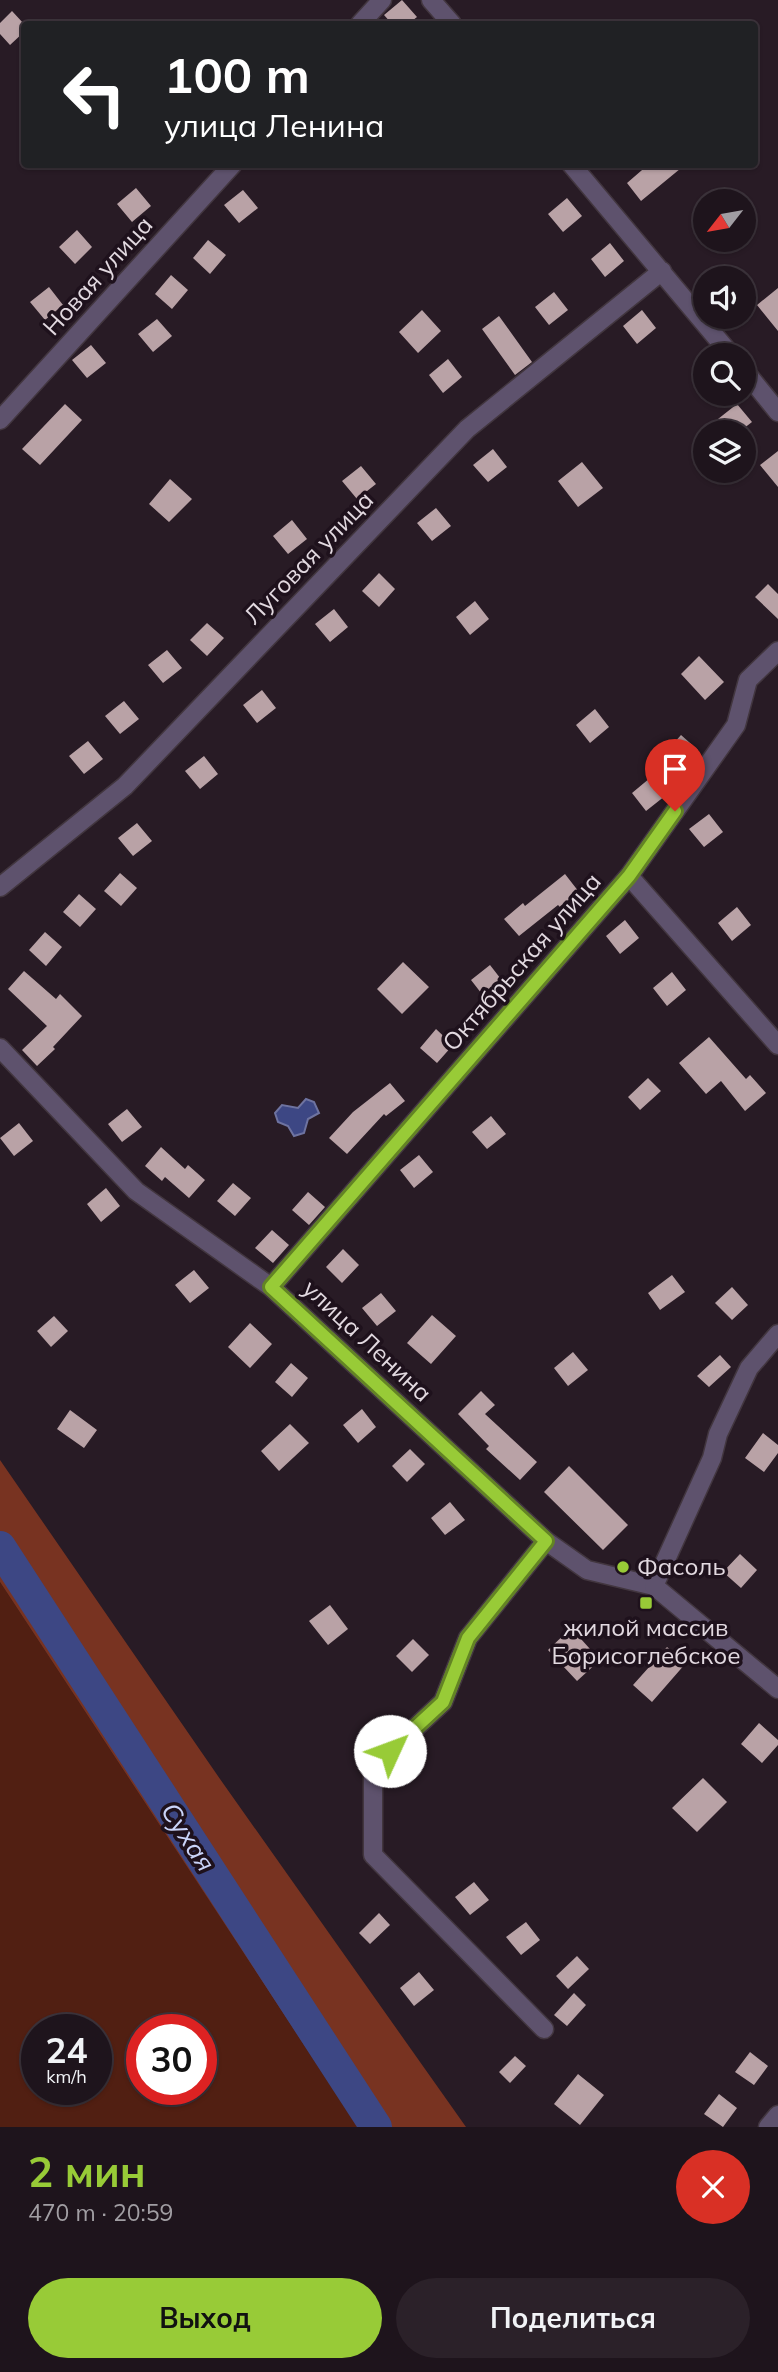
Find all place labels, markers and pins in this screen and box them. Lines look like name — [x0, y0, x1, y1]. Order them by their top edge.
pin — [645, 739, 705, 811]
place label: Фасоль — [637, 1551, 726, 1581]
marker: Фасоль — [615, 1559, 631, 1575]
marker: жилой массив Борисоглебское — [638, 1595, 654, 1611]
place label: жилой массив Борисоглебское — [552, 1612, 741, 1670]

